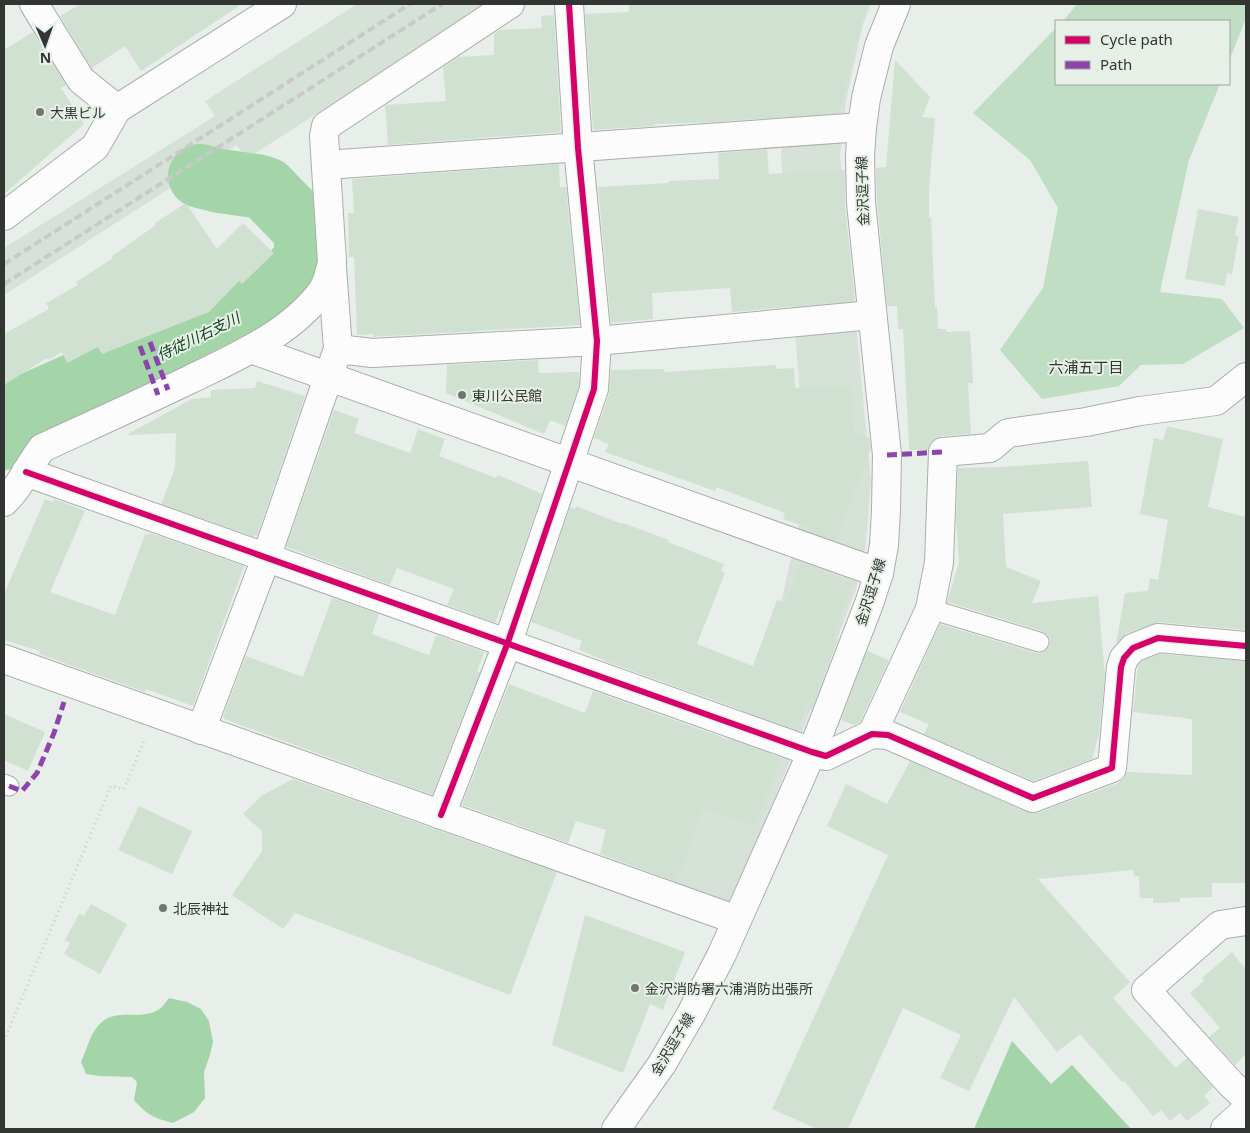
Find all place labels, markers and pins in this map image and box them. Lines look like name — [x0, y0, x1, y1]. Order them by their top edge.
place label: 大黒ビル — [50, 103, 106, 122]
marker: 大黒ビル — [34, 106, 46, 118]
place label: 東川公民館 — [472, 386, 542, 405]
marker: 東川公民館 — [456, 389, 468, 401]
place label: 北辰神社 — [173, 899, 229, 918]
marker: 北辰神社 — [157, 902, 169, 914]
place label: 金沢消防署六浦消防出張所 — [645, 979, 813, 998]
marker: 金沢消防署六浦消防出張所 — [629, 982, 641, 994]

